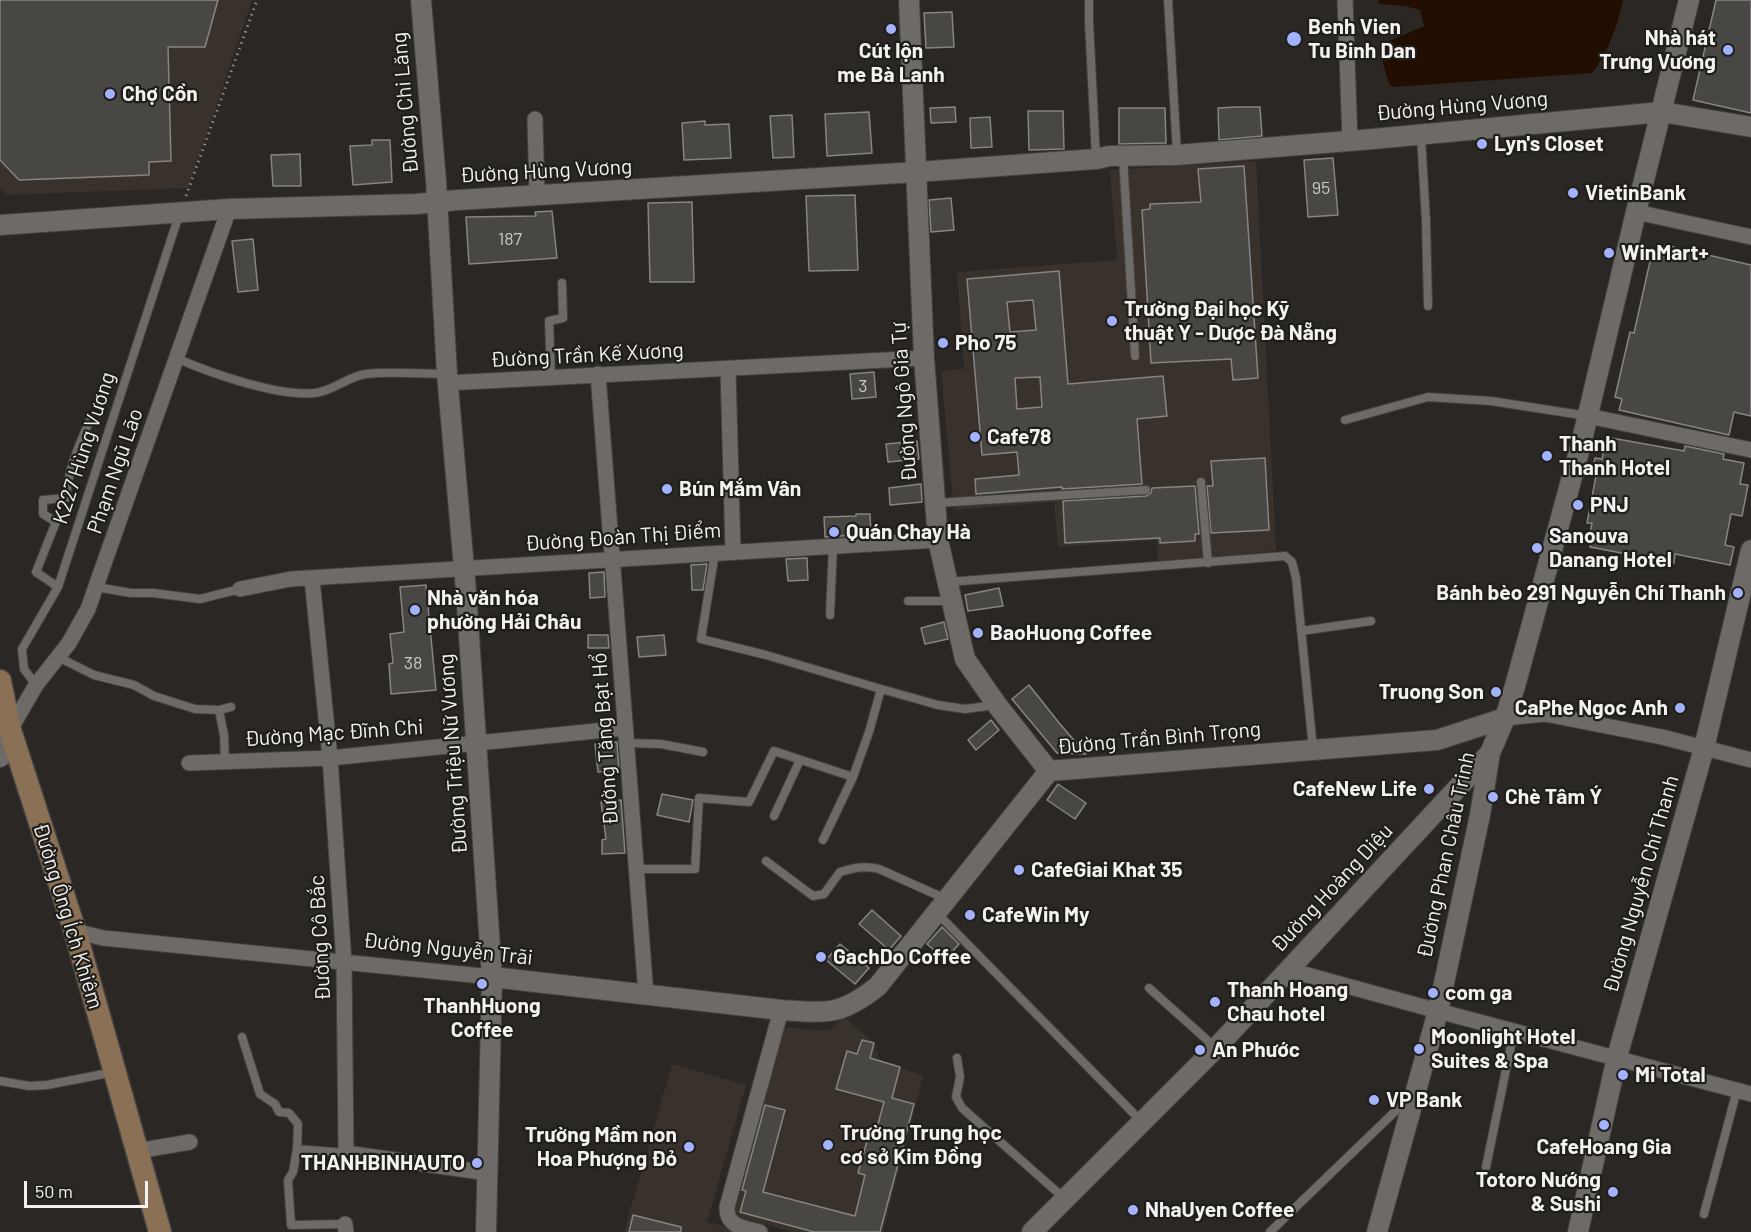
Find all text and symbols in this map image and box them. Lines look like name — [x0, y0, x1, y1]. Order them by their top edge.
place label: Benh Vien Tu Binh Dan — [1308, 14, 1416, 64]
marker: Cút lộn me Bà Lanh — [884, 22, 898, 36]
place label: Nhà hát Trưng Vương — [1599, 25, 1716, 75]
marker: Benh Vien Tu Binh Dan — [1285, 30, 1303, 48]
street label: Đường Chi Lăng — [386, 31, 424, 175]
place label: Cút lộn me Bà Lanh — [837, 38, 945, 88]
marker: Nhà hát Trưng Vương — [1721, 43, 1735, 57]
place label: Chợ Cồn — [122, 81, 198, 107]
street label: Đường Hùng Vương — [1375, 86, 1549, 126]
marker: Chợ Cồn — [103, 87, 117, 101]
place label: Lyn's Closet — [1494, 131, 1604, 157]
marker: Lyn's Closet — [1475, 137, 1489, 151]
street label: Đường Hùng Vương — [459, 154, 633, 188]
house number: 95 — [1312, 177, 1330, 199]
place label: VietinBank — [1585, 180, 1686, 206]
marker: VietinBank — [1566, 186, 1580, 200]
house number: 187 — [498, 228, 522, 250]
place label: WinMart+ — [1621, 240, 1709, 266]
marker: WinMart+ — [1602, 246, 1616, 260]
place label: Trường Đại học Kỹ thuật Y - Dược Đà Nẵng — [1124, 296, 1337, 346]
marker: Trường Đại học Kỹ thuật Y - Dược Đà Nẵng — [1105, 314, 1119, 328]
street label: Đường Ngô Gia Tự — [886, 321, 922, 483]
place label: Pho 75 — [955, 330, 1017, 356]
marker: Pho 75 — [936, 336, 950, 350]
street label: Đường Trần Kế Xương — [490, 337, 684, 373]
street label: K227 Hùng Vương — [48, 369, 120, 527]
house number: 3 — [858, 375, 868, 397]
street label: Phạm Ngũ Lão — [82, 405, 148, 537]
place label: Cafe78 — [987, 424, 1051, 450]
marker: Cafe78 — [968, 430, 982, 444]
place label: Thanh Thanh Hotel — [1559, 431, 1670, 481]
marker: Thanh Thanh Hotel — [1540, 449, 1554, 463]
place label: Bún Mắm Vân — [679, 476, 801, 502]
marker: Bún Mắm Vân — [660, 482, 674, 496]
place label: PNJ — [1590, 492, 1629, 518]
marker: PNJ — [1571, 498, 1585, 512]
street label: Đường Đoàn Thị Điểm — [524, 518, 722, 556]
place label: Quán Chay Hà — [846, 519, 971, 545]
place label: Sanouva Danang Hotel — [1549, 523, 1672, 573]
marker: Quán Chay Hà — [827, 525, 841, 539]
marker: Sanouva Danang Hotel — [1530, 541, 1544, 555]
place label: Bánh bèo 291 Nguyễn Chí Thanh — [1436, 580, 1726, 606]
place label: Nhà văn hóa phường Hải Châu — [427, 585, 581, 635]
marker: Bánh bèo 291 Nguyễn Chí Thanh — [1731, 586, 1745, 600]
marker: Nhà văn hóa phường Hải Châu — [408, 603, 422, 617]
place label: BaoHuong Coffee — [990, 620, 1152, 646]
marker: BaoHuong Coffee — [971, 626, 985, 640]
house number: 38 — [404, 652, 422, 674]
street label: Đường Tăng Bạt Hổ — [586, 652, 624, 826]
street label: Đường Triệu Nữ Vương — [433, 653, 473, 855]
place label: Truong Son — [1379, 679, 1484, 705]
marker: Truong Son — [1489, 685, 1503, 699]
place label: CaPhe Ngoc Anh — [1515, 695, 1668, 721]
marker: CaPhe Ngoc Anh — [1673, 701, 1687, 715]
street label: Đường Mạc Đĩnh Chi — [244, 714, 424, 752]
street label: Đường Trần Bình Trọng — [1056, 717, 1262, 759]
street label: Đường Phan Châu Trinh — [1412, 750, 1480, 960]
street label: Đường Nguyễn Chí Thanh — [1598, 772, 1684, 996]
place label: CafeNew Life — [1293, 776, 1417, 802]
marker: CafeNew Life — [1422, 782, 1436, 796]
place label: Chè Tâm Ý — [1505, 784, 1602, 810]
marker: Chè Tâm Ý — [1486, 790, 1500, 804]
street label: Đường Hoàng Diệu — [1266, 818, 1398, 958]
street label: Đường Ông Ích Khiêm — [28, 820, 108, 1012]
place label: CafeGiai Khat 35 — [1031, 857, 1183, 883]
marker: CafeGiai Khat 35 — [1012, 863, 1026, 877]
street label: Đường Cô Bắc — [304, 874, 336, 1002]
place label: CafeWin My — [982, 902, 1090, 928]
marker: CafeWin My — [963, 908, 977, 922]
street label: Đường Nguyễn Trãi — [362, 928, 534, 970]
place label: GachDo Coffee — [833, 944, 971, 970]
marker: GachDo Coffee — [814, 950, 828, 964]
marker: ThanhHuong Coffee — [475, 977, 489, 991]
place label: Thanh Hoang Chau hotel — [1227, 977, 1348, 1027]
place label: com ga — [1445, 980, 1512, 1006]
marker: com ga — [1426, 986, 1440, 1000]
place label: ThanhHuong Coffee — [423, 993, 541, 1043]
marker: Thanh Hoang Chau hotel — [1208, 995, 1222, 1009]
place label: Moonlight Hotel Suites & Spa — [1431, 1024, 1576, 1074]
place label: An Phước — [1212, 1037, 1300, 1063]
marker: Moonlight Hotel Suites & Spa — [1412, 1042, 1426, 1056]
marker: An Phước — [1193, 1043, 1207, 1057]
place label: Mi Total — [1635, 1062, 1706, 1088]
marker: Mi Total — [1616, 1068, 1630, 1082]
place label: VP Bank — [1386, 1087, 1462, 1113]
marker: VP Bank — [1367, 1093, 1381, 1107]
marker: CafeHoang Gia — [1597, 1118, 1611, 1132]
place label: Trường Trung học cơ sở Kim Đồng — [840, 1120, 1002, 1170]
place label: Trường Mầm non Hoa Phượng Đỏ — [525, 1122, 677, 1172]
place label: CafeHoang Gia — [1536, 1134, 1672, 1160]
marker: Trường Trung học cơ sở Kim Đồng — [821, 1138, 835, 1152]
marker: Trường Mầm non Hoa Phượng Đỏ — [682, 1140, 696, 1154]
place label: THANHBINHAUTO — [301, 1150, 465, 1176]
marker: THANHBINHAUTO — [470, 1156, 484, 1170]
place label: Totoro Nướng & Sushi — [1476, 1167, 1601, 1217]
scale bar — [27, 1169, 152, 1207]
text: 50 m — [35, 1180, 73, 1202]
marker: Totoro Nướng & Sushi — [1606, 1185, 1620, 1199]
place label: NhaUyen Coffee — [1145, 1197, 1294, 1223]
marker: NhaUyen Coffee — [1126, 1203, 1140, 1217]

